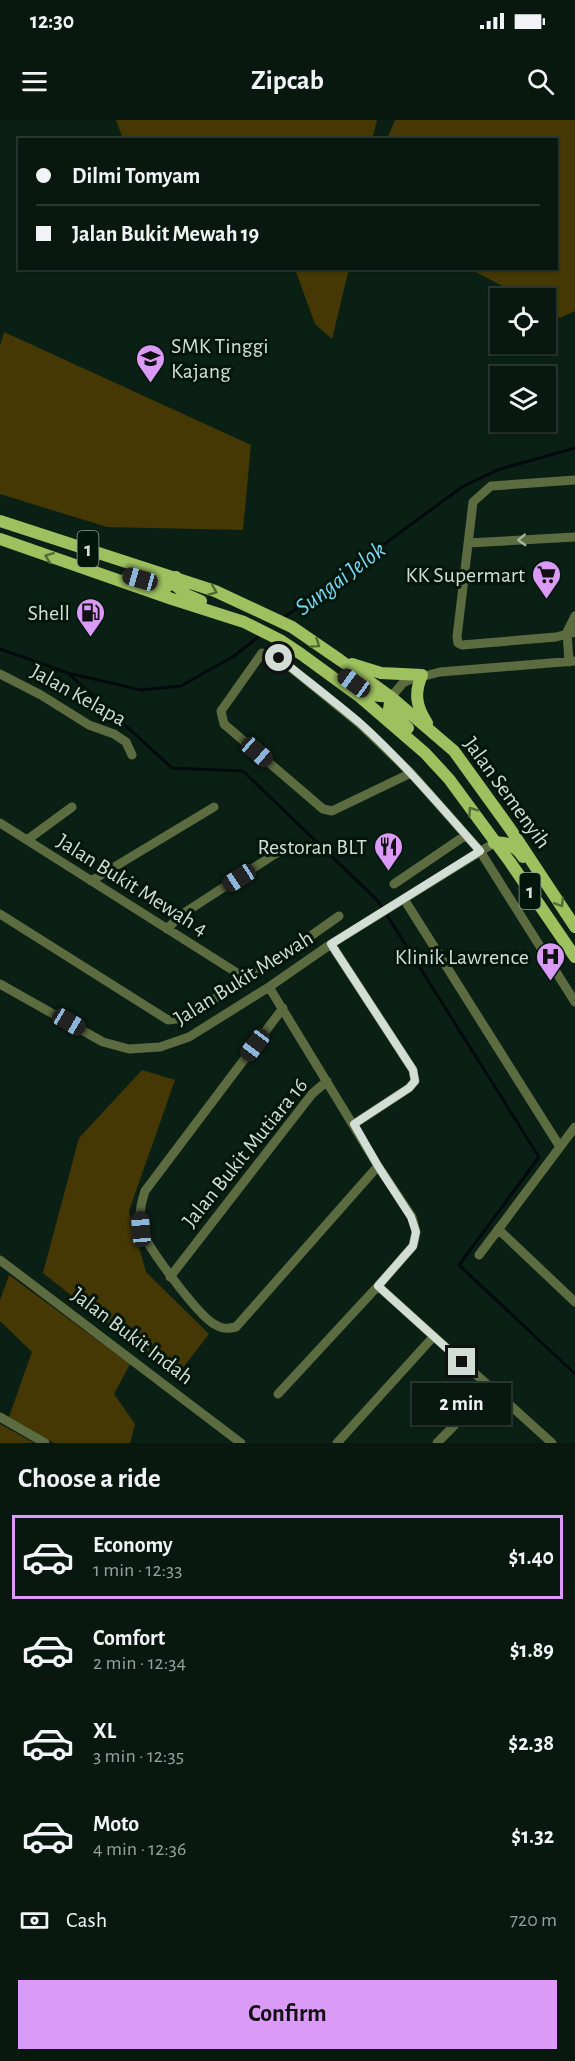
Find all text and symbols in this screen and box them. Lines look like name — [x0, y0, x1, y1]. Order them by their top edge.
text: 12:30 — [30, 10, 74, 32]
icon: menu — [18, 65, 51, 98]
icon: search — [524, 65, 557, 98]
text: Zipcab — [251, 67, 324, 94]
text: Dilmi Tomyam — [72, 165, 200, 187]
text: Jalan Bukit Mewah 19 — [72, 223, 259, 245]
map controls — [490, 288, 556, 432]
button: locate — [490, 288, 556, 354]
place label: SMK Tinggi Kajang — [171, 335, 269, 382]
school or university icon: SMK Tinggi Kajang — [134, 342, 166, 384]
button: layers — [490, 366, 556, 432]
road number: 1 — [78, 531, 98, 567]
one-way arrow — [517, 533, 526, 546]
water label: Sungai Jelok — [291, 537, 390, 620]
one-way arrow — [44, 551, 55, 564]
supermarket icon: KK Supermart — [530, 558, 562, 600]
place label: KK Supermart — [406, 564, 525, 586]
car — [120, 565, 160, 593]
one-way arrow — [207, 584, 218, 596]
fuel station icon: Shell — [75, 596, 107, 638]
place label: Shell — [27, 602, 70, 624]
one-way arrow — [309, 637, 320, 648]
route start — [265, 644, 292, 671]
street label: Jalan Kelapa — [27, 660, 130, 730]
car — [334, 665, 374, 701]
car — [238, 733, 276, 771]
street label: Jalan Semenyih — [460, 733, 555, 852]
one-way arrow — [468, 806, 479, 817]
street label: Jalan Bukit Mewah 4 — [53, 830, 212, 940]
restaurant icon: Restoran BLT — [372, 830, 404, 872]
place label: Restoran BLT — [258, 836, 367, 858]
car — [219, 861, 259, 895]
road number: 1 — [520, 873, 540, 909]
one-way arrow — [552, 897, 564, 907]
street label: Jalan Bukit Mewah — [170, 926, 317, 1029]
hospital icon: Klinik Lawrence — [534, 940, 566, 982]
place label: Klinik Lawrence — [395, 946, 529, 968]
car — [49, 1005, 89, 1039]
car — [237, 1025, 273, 1065]
street label: Jalan Bukit Mutiara 16 — [178, 1074, 312, 1231]
car — [130, 1210, 152, 1248]
street label: Jalan Bukit Indah — [67, 1283, 197, 1389]
route end — [448, 1348, 475, 1375]
callout: 2 min — [412, 1383, 512, 1425]
text: 2 min — [439, 1394, 484, 1414]
text: Choose a ride — [18, 1465, 161, 1492]
icon: car — [21, 1530, 75, 1584]
text: Economy — [93, 1534, 173, 1556]
text: $1.40 — [509, 1546, 554, 1568]
text: 1 min · 12:33 — [93, 1560, 183, 1580]
icon: car — [21, 1623, 75, 1677]
text: Comfort — [93, 1627, 165, 1649]
text: $1.89 — [510, 1639, 554, 1661]
text: 2 min · 12:34 — [93, 1653, 186, 1673]
icon: car — [21, 1716, 75, 1770]
text: XL — [93, 1720, 116, 1742]
text: $2.38 — [508, 1732, 554, 1754]
text: 3 min · 12:35 — [93, 1746, 184, 1766]
icon: car — [21, 1809, 75, 1863]
text: Moto — [93, 1813, 139, 1835]
text: $1.32 — [511, 1825, 554, 1847]
text: 4 min · 12:36 — [93, 1839, 186, 1859]
icon: cash — [18, 1904, 51, 1937]
text: Cash — [66, 1909, 107, 1931]
text: 720 m — [510, 1910, 557, 1930]
button: Confirm — [18, 1980, 557, 2049]

